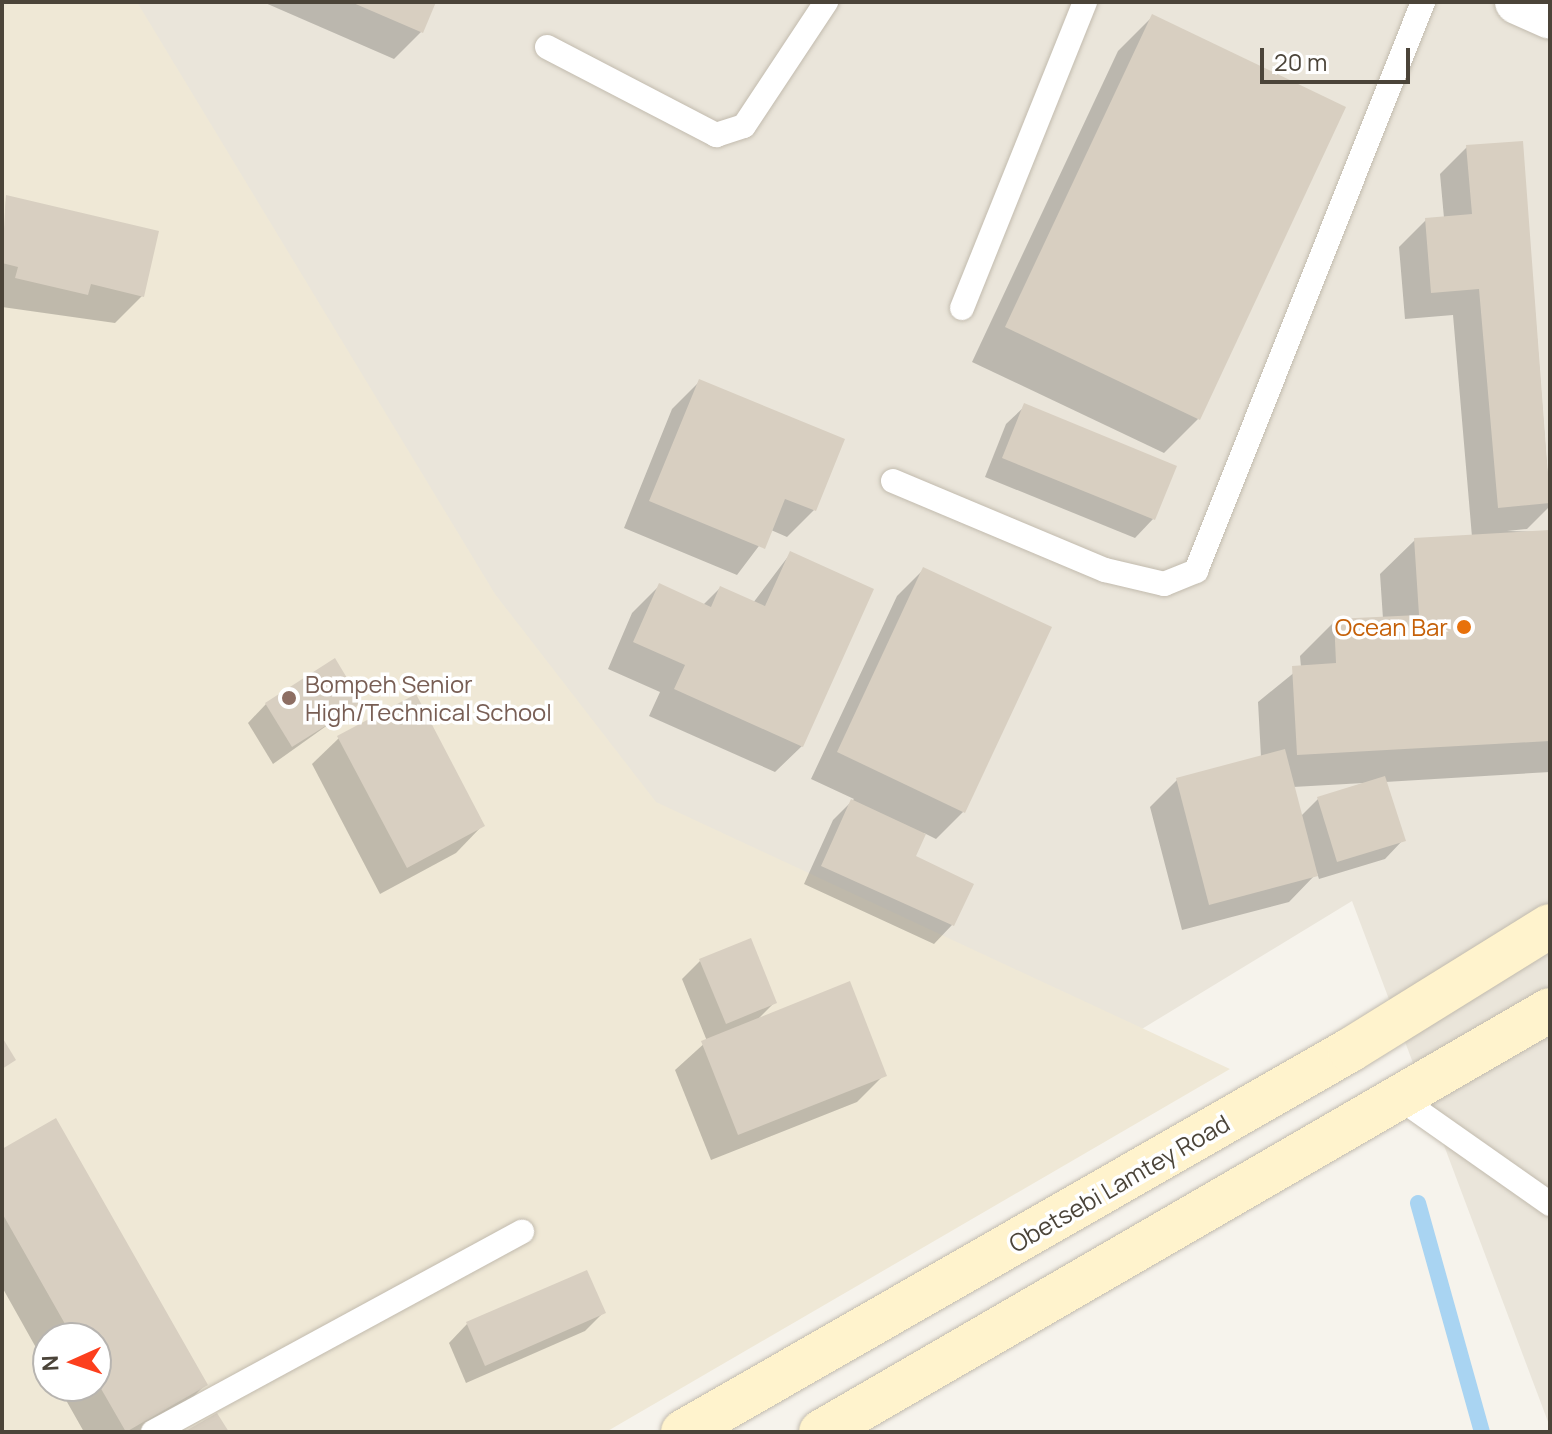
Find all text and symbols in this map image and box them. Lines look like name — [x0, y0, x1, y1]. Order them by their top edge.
scale bar — [1264, 32, 1414, 82]
text: 20 m — [1274, 45, 1327, 78]
place label: Ocean Bar — [1335, 613, 1448, 641]
marker: Ocean Bar — [1455, 618, 1473, 636]
place label: Bompeh Senior High/Technical School — [305, 670, 552, 726]
marker: Bompeh Senior High/Technical School — [280, 689, 298, 707]
street label: Obetsebi Lamtey Road — [1004, 1108, 1234, 1258]
north arrow — [32, 1322, 112, 1402]
text: N — [35, 1354, 65, 1372]

